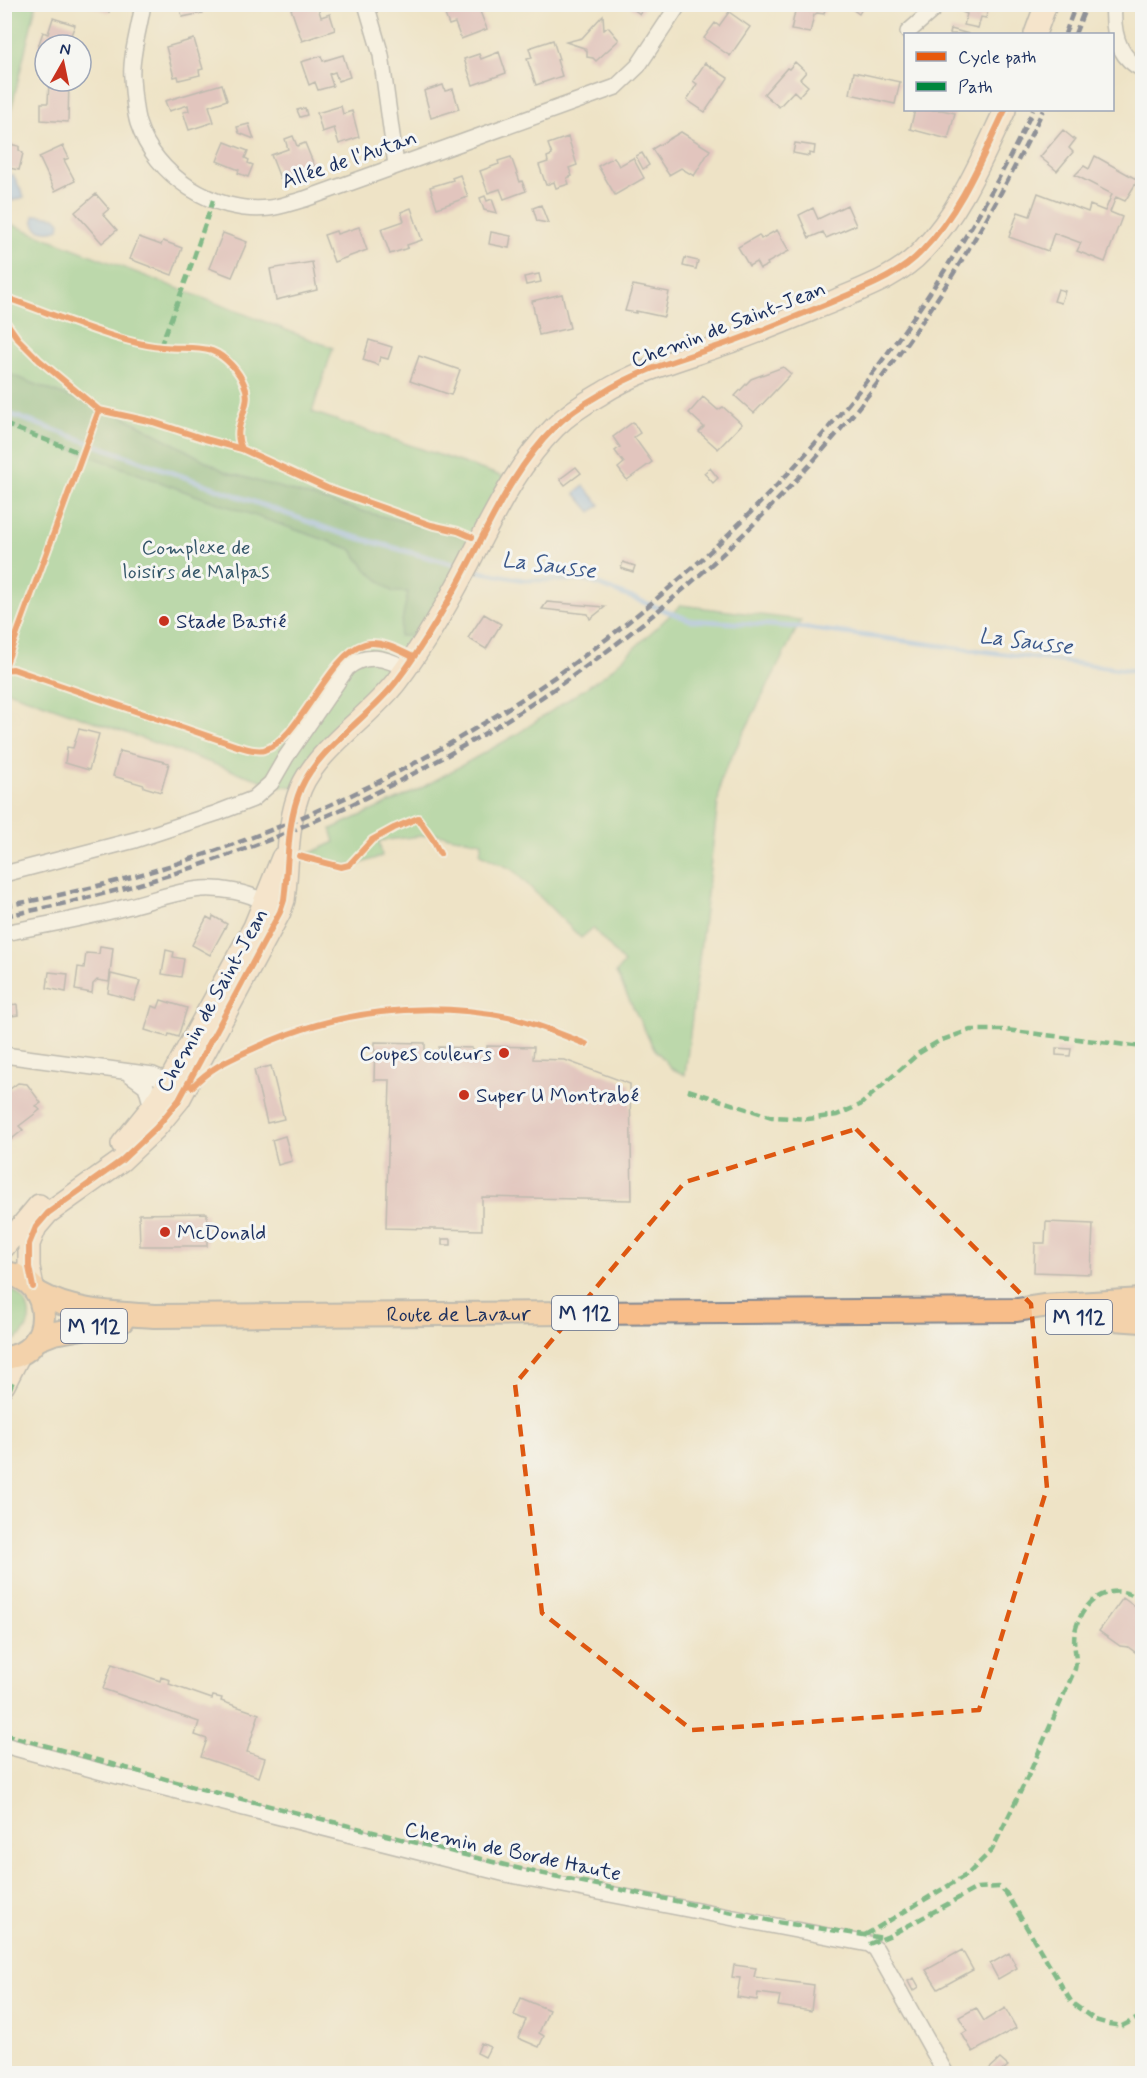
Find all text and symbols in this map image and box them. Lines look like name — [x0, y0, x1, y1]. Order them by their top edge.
north arrow — [33, 33, 93, 93]
legend — [904, 33, 1114, 111]
text: N — [58, 38, 72, 61]
text: Cycle path — [958, 46, 1036, 70]
text: Path — [958, 76, 993, 100]
street label: Allée de l'Autan — [278, 124, 421, 196]
street label: Chemin de Saint-Jean — [627, 275, 830, 375]
park label: Complexe de loisirs de Malpas — [123, 534, 269, 586]
water label: La Sausse — [500, 546, 598, 586]
place label: Stade Bastié — [176, 608, 286, 636]
marker: Stade Bastié — [157, 614, 171, 628]
water label: La Sausse — [977, 622, 1075, 662]
street label: Chemin de Saint-Jean — [151, 903, 275, 1098]
place label: Coupes couleurs — [359, 1040, 492, 1068]
marker: Coupes couleurs — [497, 1046, 511, 1060]
place label: Super U Montrabé — [476, 1082, 639, 1110]
marker: Super U Montrabé — [457, 1088, 471, 1102]
place label: McDonald — [177, 1219, 266, 1247]
marker: McDonald — [158, 1225, 172, 1239]
road number: M 112 — [552, 1296, 618, 1330]
street label: Route de Lavaur — [386, 1300, 531, 1329]
road number: M 112 — [1046, 1300, 1112, 1334]
road number: M 112 — [61, 1309, 127, 1343]
street label: Chemin de Borde Haute — [402, 1815, 624, 1889]

